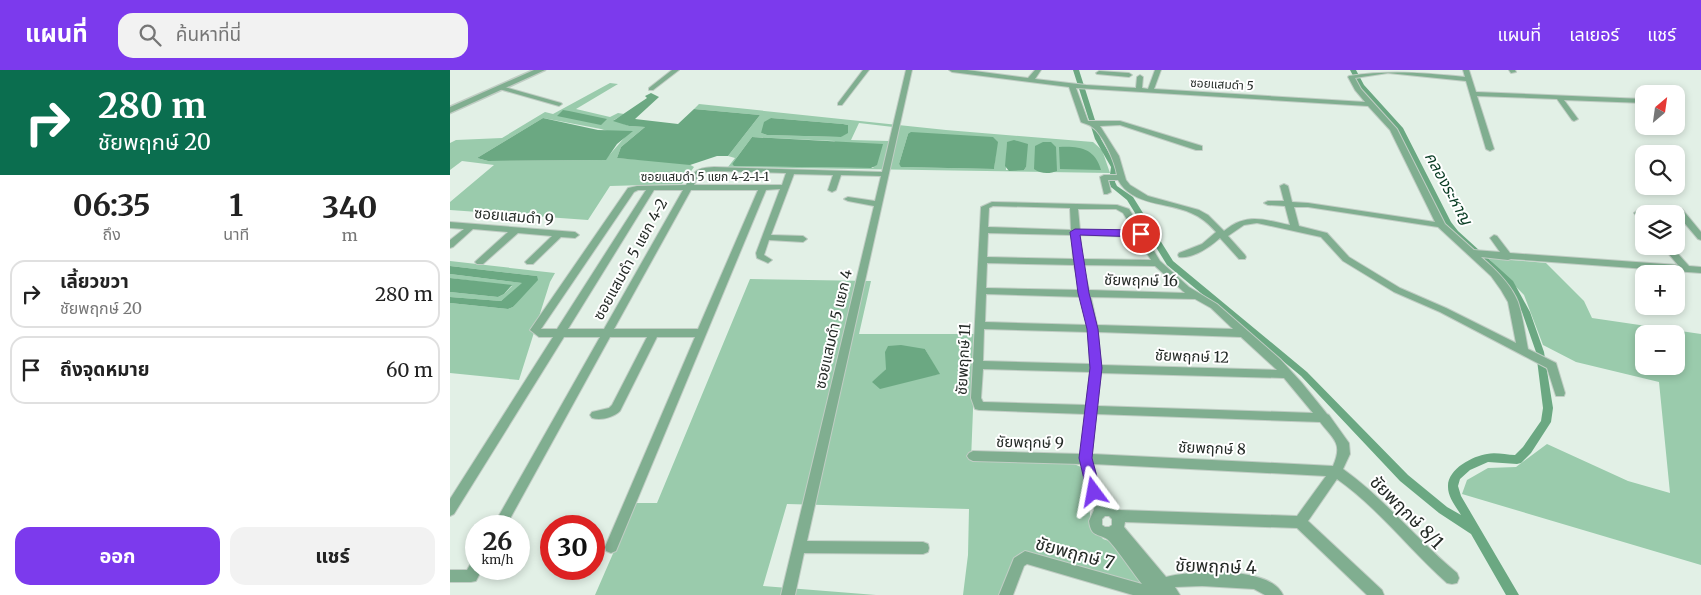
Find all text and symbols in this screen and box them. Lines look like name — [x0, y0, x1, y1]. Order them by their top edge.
search box — [118, 13, 468, 58]
text: แผนที่ — [25, 18, 88, 49]
icon: search — [136, 21, 164, 49]
text: ค้นหาที่นี่ — [176, 22, 241, 46]
text: แผนที่ — [1497, 23, 1541, 46]
text: เลเยอร์ — [1569, 23, 1619, 46]
text: แชร์ — [1647, 23, 1676, 46]
street label: ซอยแสมดำ 5 — [1190, 75, 1254, 93]
text: 280 m — [98, 84, 206, 128]
north arrow — [1635, 85, 1685, 135]
map controls — [1635, 85, 1685, 375]
icon: right — [15, 90, 80, 155]
text: ชัยพฤกษ์ 20 — [98, 128, 211, 156]
button: search — [1635, 145, 1685, 195]
water label: คลองระหาญ — [1421, 148, 1478, 229]
street label: ซอยแสมดำ 5 แยก 4-2-1-1 — [641, 169, 770, 184]
text: 06:35 — [73, 186, 151, 224]
text: 1 — [229, 186, 243, 224]
text: 340 — [322, 188, 377, 226]
street label: ซอยแสมดำ 5 แยก 4-2 — [589, 195, 671, 323]
street label: ซอยแสมดำ 9 — [473, 203, 555, 229]
button: layers — [1635, 205, 1685, 255]
pin — [1120, 213, 1162, 255]
icon: arrive — [1127, 220, 1155, 248]
text: ถึง — [103, 224, 121, 244]
text: นาที — [223, 224, 249, 244]
text: m — [342, 225, 358, 245]
button: + — [1635, 265, 1685, 315]
street label: ซอยแสมดำ 5 แยก 4 — [810, 267, 856, 391]
text: เลี้ยวขวา — [60, 269, 129, 293]
street label: ชัยพฤกษ์ 16 — [1104, 270, 1178, 290]
icon: right — [17, 280, 45, 308]
text: 280 m — [375, 282, 433, 306]
text: ชัยพฤกษ์ 20 — [60, 298, 142, 318]
street label: ชัยพฤกษ์ 11 — [952, 322, 974, 395]
button: − — [1635, 325, 1685, 375]
street label: ชัยพฤกษ์ 12 — [1155, 345, 1230, 367]
icon: arrive — [17, 356, 45, 384]
text: ถึงจุดหมาย — [60, 357, 150, 381]
text: 60 m — [386, 358, 433, 382]
street label: ชัยพฤกษ์ 9 — [996, 432, 1064, 452]
street label: ชัยพฤกษ์ 8 — [1178, 437, 1246, 459]
position arrow — [1067, 465, 1119, 517]
street label: ชัยพฤกษ์ 8/1 — [1365, 470, 1449, 554]
speed limit sign: 30 — [540, 515, 605, 580]
text: 26 — [483, 525, 512, 557]
button: ออก — [15, 527, 220, 585]
button: แชร์ — [230, 527, 435, 585]
street label: ชัยพฤกษ์ 7 — [1033, 531, 1117, 575]
text: km/h — [482, 552, 513, 567]
street label: ชัยพฤกษ์ 4 — [1175, 553, 1257, 579]

